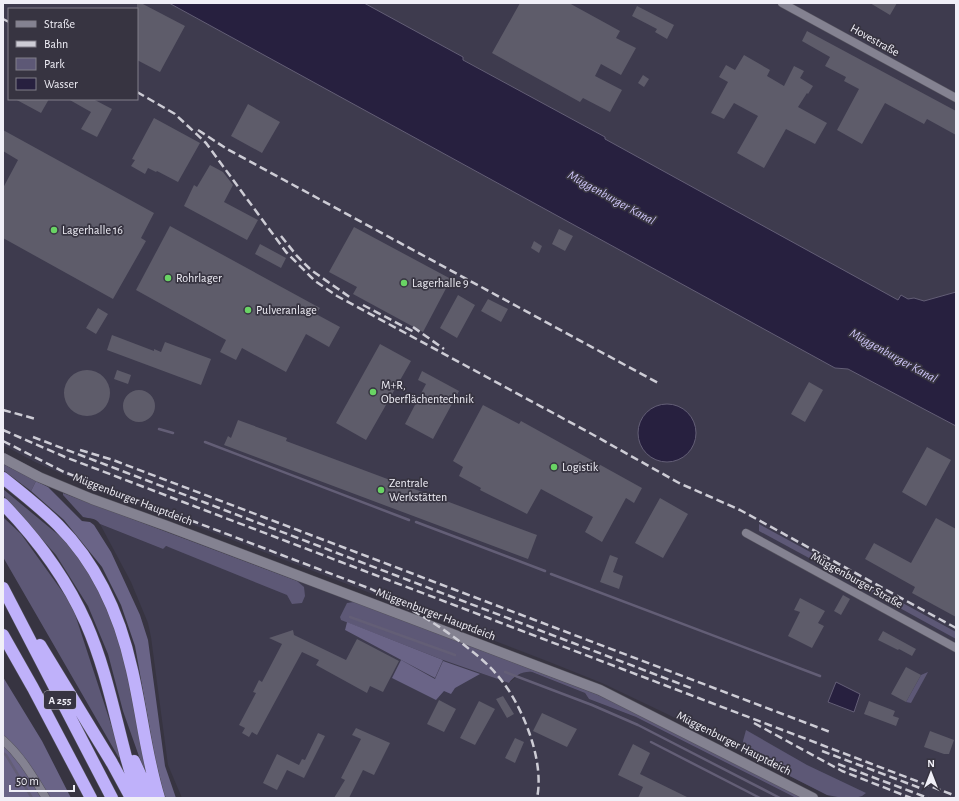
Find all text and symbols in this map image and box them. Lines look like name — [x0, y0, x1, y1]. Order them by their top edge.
legend — [8, 8, 138, 100]
text: Straße — [44, 18, 75, 30]
street label: Hovestraße — [849, 22, 901, 58]
text: Bahn — [44, 38, 68, 50]
text: Park — [44, 58, 65, 70]
text: Wasser — [44, 78, 78, 90]
water label: Müggenburger Kanal — [565, 169, 657, 228]
place label: Lagerhalle 16 — [62, 224, 123, 236]
marker: Lagerhalle 16 — [49, 225, 59, 235]
place label: Rohrlager — [176, 272, 222, 284]
marker: Rohrlager — [163, 273, 173, 283]
place label: Lagerhalle 9 — [412, 277, 469, 289]
marker: Lagerhalle 9 — [399, 278, 409, 288]
place label: Pulveranlage — [256, 304, 317, 316]
marker: Pulveranlage — [243, 305, 253, 315]
water label: Müggenburger Kanal — [847, 327, 939, 386]
place label: M+R, Oberflächentechnik — [381, 379, 474, 405]
marker: M+R, Oberflächentechnik — [368, 387, 378, 397]
place label: Logistik — [562, 461, 599, 473]
marker: Logistik — [549, 462, 559, 472]
street label: Müggenburger Hauptdeich — [72, 471, 194, 527]
place label: Zentrale Werkstätten — [389, 477, 447, 503]
marker: Zentrale Werkstätten — [376, 485, 386, 495]
street label: Müggenburger Straße — [809, 550, 905, 610]
street label: Müggenburger Hauptdeich — [375, 586, 497, 642]
road number: A 255 — [44, 691, 76, 709]
street label: Müggenburger Hauptdeich — [675, 709, 793, 777]
north arrow — [911, 753, 951, 793]
text: N — [927, 758, 935, 769]
scale bar — [10, 767, 74, 793]
text: 50 m — [16, 775, 39, 787]

